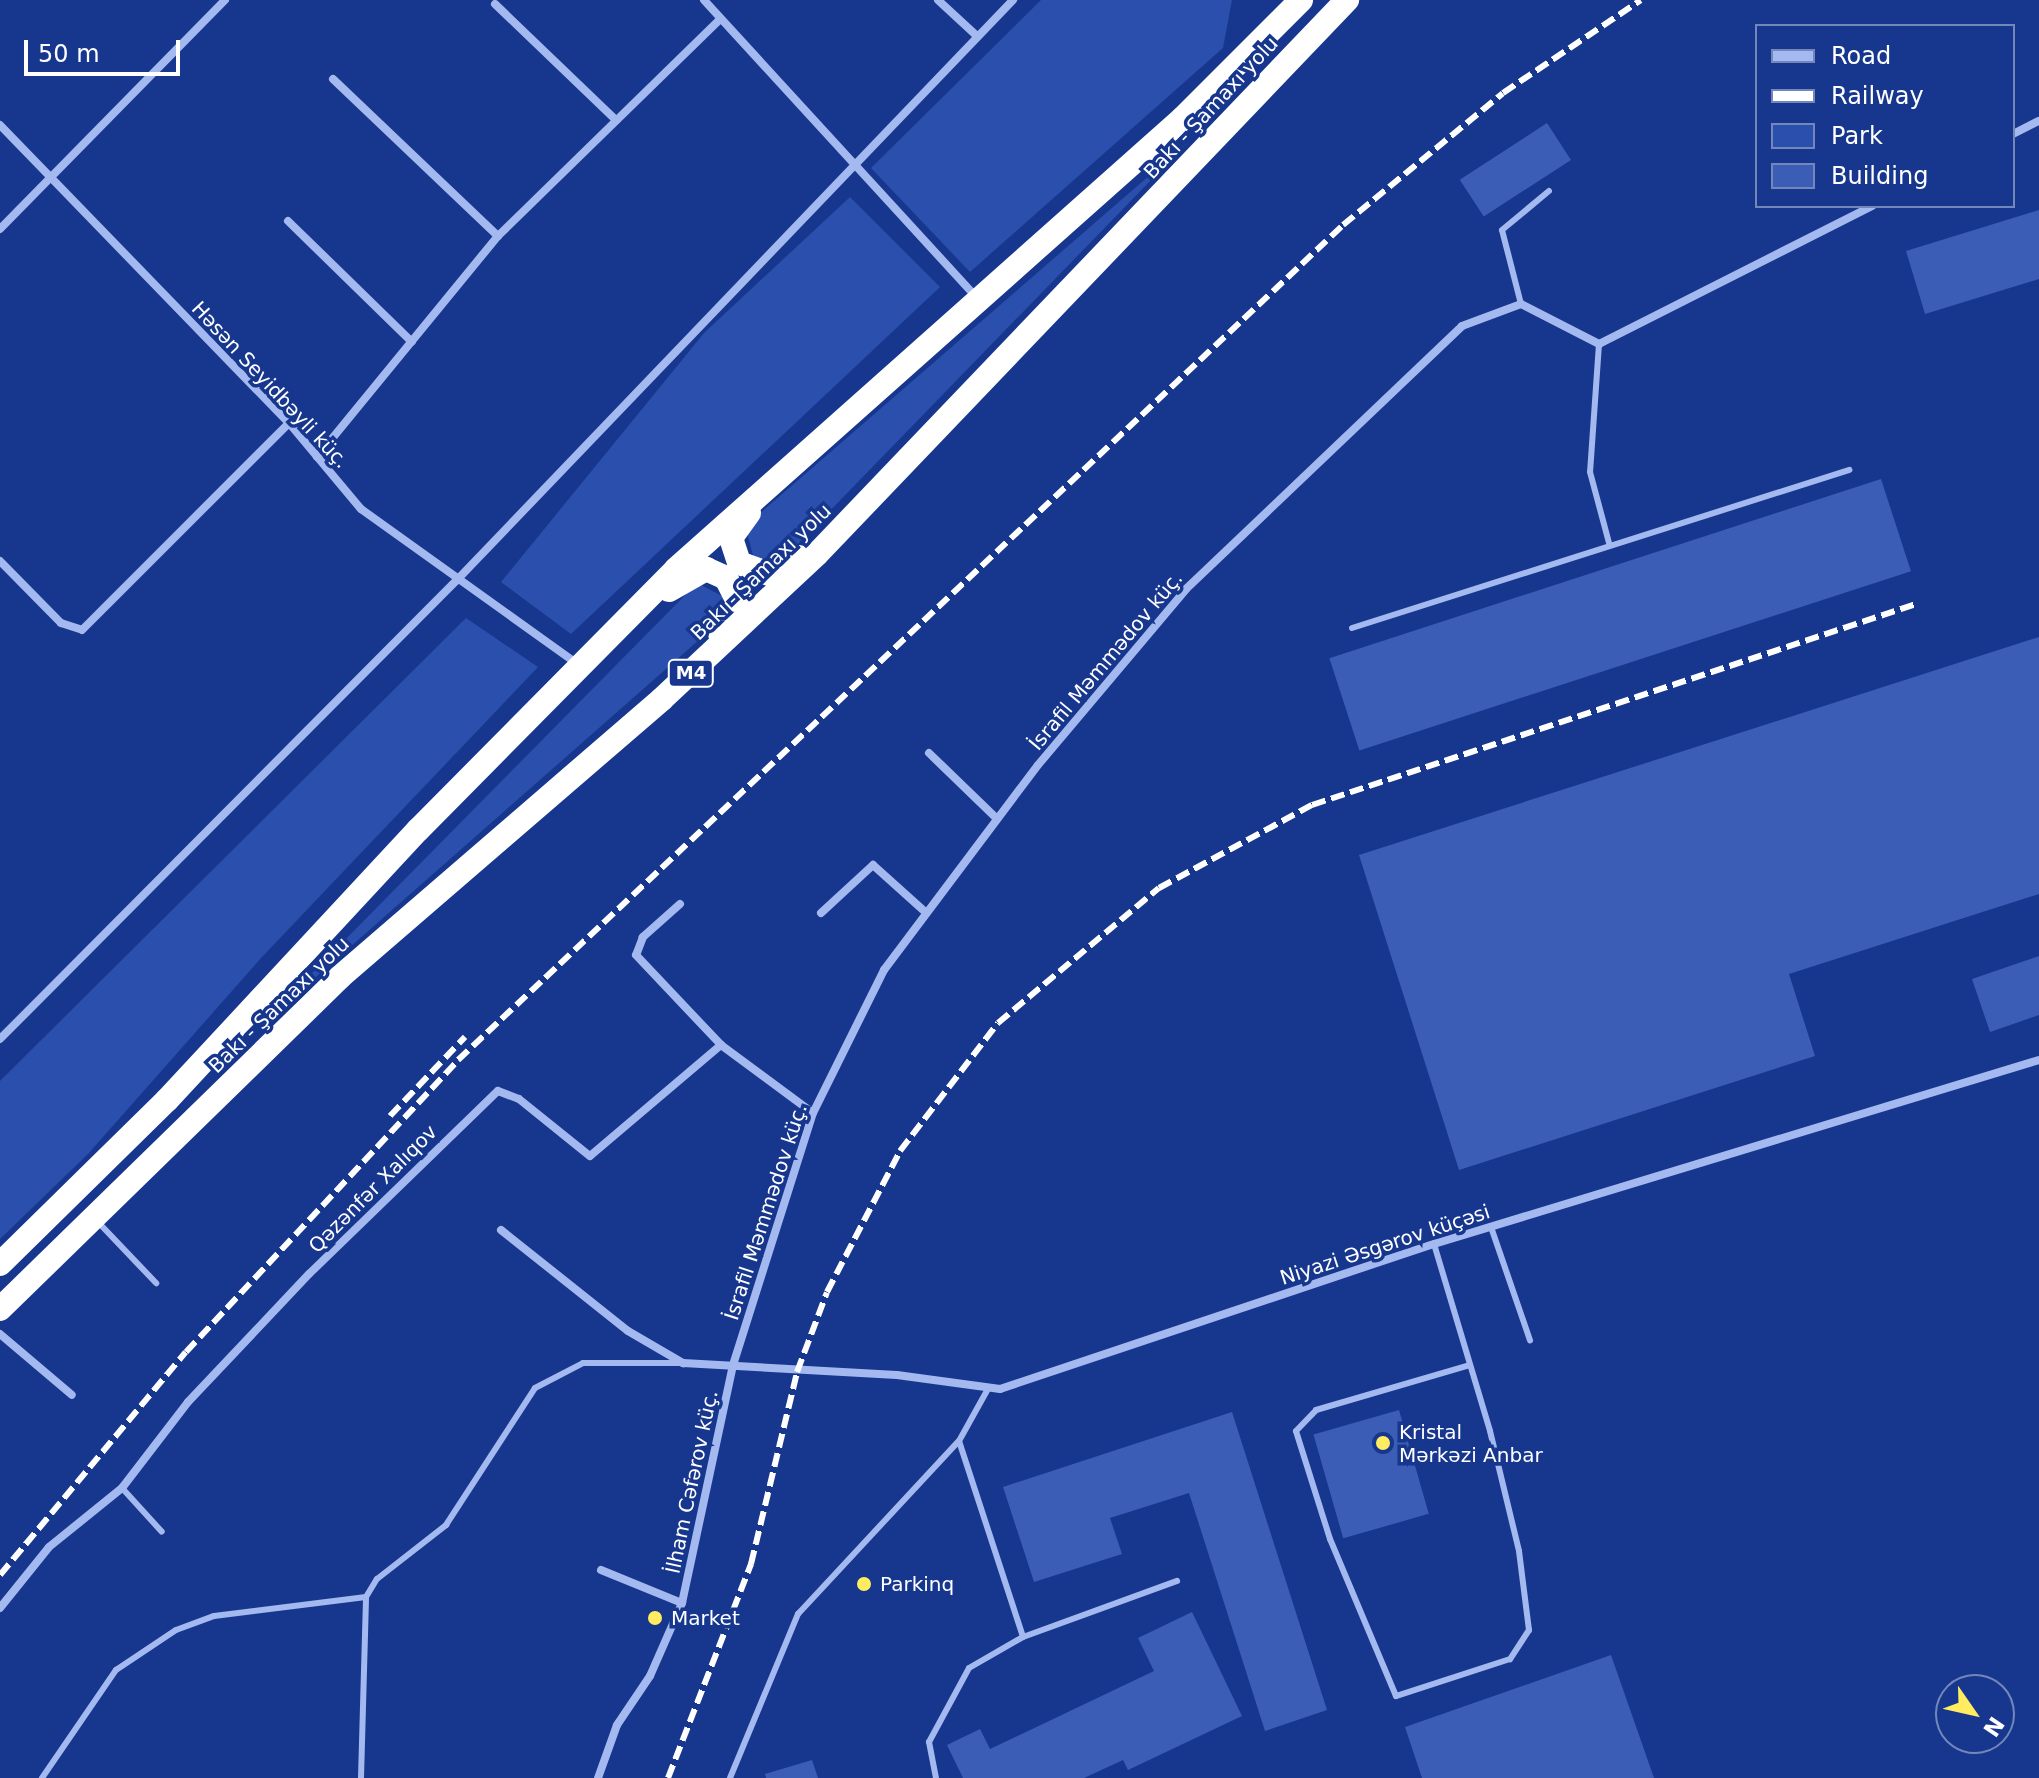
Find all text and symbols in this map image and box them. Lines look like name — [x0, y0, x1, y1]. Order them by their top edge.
scale bar — [28, 24, 184, 74]
legend — [1755, 24, 2015, 208]
street label: Bakı - Şamaxı yolu — [1139, 32, 1283, 184]
text: 50 m — [38, 40, 100, 68]
text: Road — [1831, 42, 1891, 70]
text: Railway — [1831, 82, 1924, 110]
text: Park — [1831, 122, 1883, 150]
text: Building — [1831, 162, 1928, 190]
street label: Həsən Seyidbəyli küç. — [186, 297, 354, 473]
street label: Bakı - Şamaxı yolu — [686, 499, 836, 645]
street label: İsrafil Məmmədov küç. — [1024, 567, 1188, 755]
road number: M4 — [667, 659, 715, 687]
street label: Bakı - Şamaxı yolu — [204, 932, 354, 1078]
street label: İsrafil Məmmədov küç. — [720, 1101, 812, 1323]
street label: Qəzənfər Xalıqov — [304, 1120, 442, 1258]
street label: Niyazi Əsgərov küçəsi — [1277, 1200, 1493, 1290]
street label: İlham Cəfərov küç. — [661, 1388, 723, 1576]
place label: Kristal Mərkəzi Anbar — [1399, 1420, 1543, 1467]
marker: Kristal Mərkəzi Anbar — [1374, 1434, 1392, 1452]
place label: Parkinq — [880, 1572, 954, 1596]
marker: Parkinq — [855, 1575, 873, 1593]
place label: Market — [671, 1606, 740, 1630]
marker: Market — [646, 1609, 664, 1627]
north arrow — [1935, 1674, 2015, 1754]
text: N — [1978, 1712, 2009, 1741]

